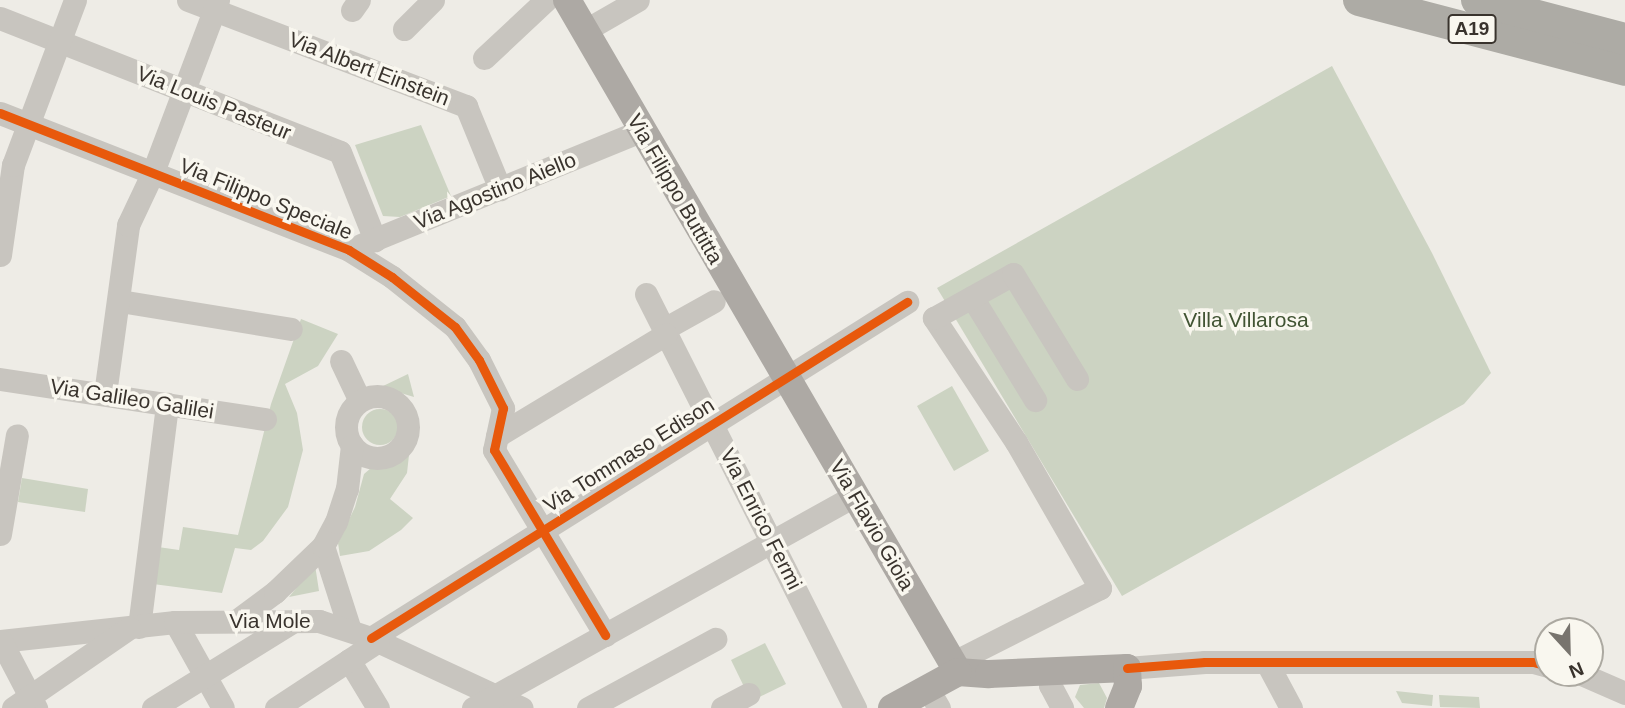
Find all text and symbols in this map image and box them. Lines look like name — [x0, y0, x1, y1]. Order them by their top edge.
road number: A19 — [1448, 14, 1496, 44]
street label: Via Albert Einstein — [285, 27, 453, 111]
street label: Via Louis Pasteur — [133, 61, 295, 145]
street label: Via Filippo Buttitta — [622, 110, 728, 268]
street label: Via Agostino Aiello — [409, 147, 581, 235]
street label: Via Filippo Speciale — [176, 153, 356, 245]
park label: Villa Villarosa — [1183, 307, 1309, 333]
street label: Via Galileo Galilei — [48, 374, 216, 424]
street label: Via Tommaso Edison — [539, 392, 719, 518]
street label: Via Enrico Fermi — [715, 444, 807, 594]
street label: Via Flavio Gioia — [824, 455, 920, 595]
street label: Via Mole — [229, 608, 311, 634]
north arrow — [1534, 617, 1604, 687]
text: N — [1566, 658, 1587, 682]

